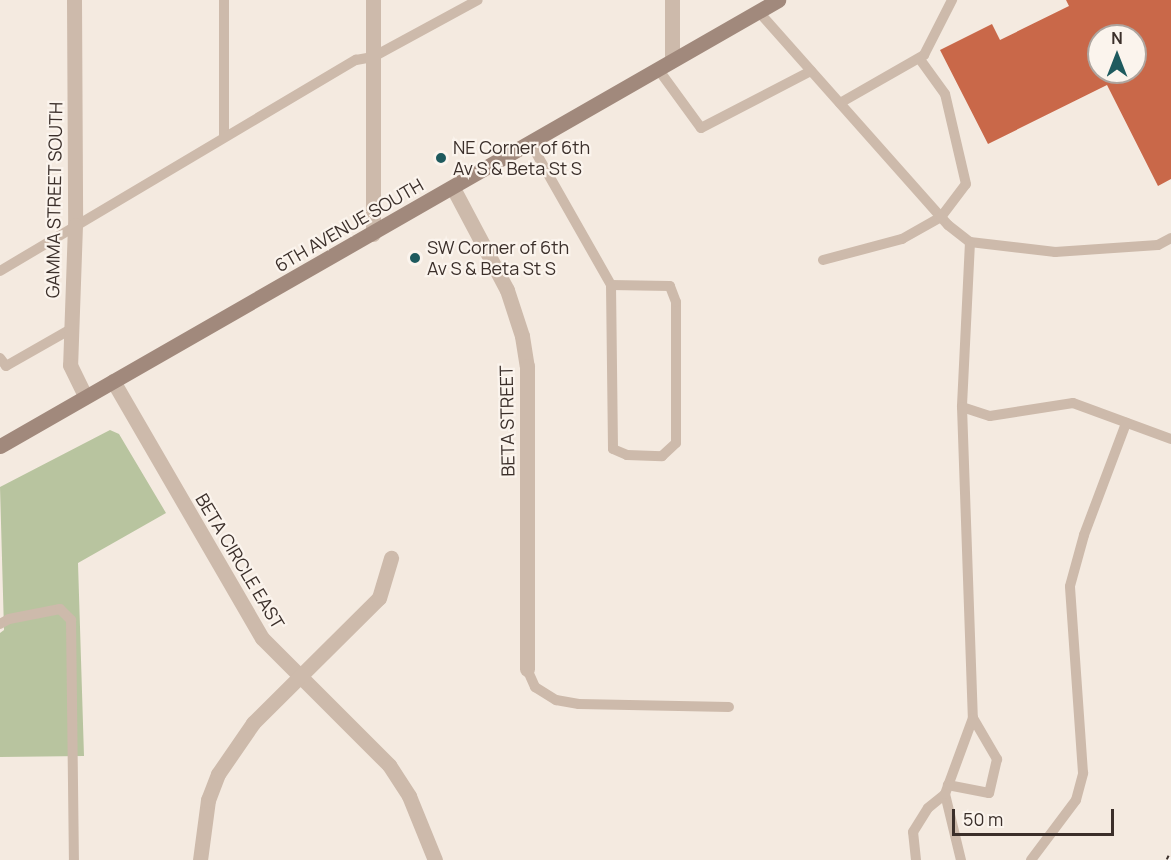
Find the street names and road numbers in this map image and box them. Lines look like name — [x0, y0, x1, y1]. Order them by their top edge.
street label: GAMMA STREET SOUTH — [41, 101, 67, 299]
street label: 6TH AVENUE SOUTH — [271, 174, 427, 276]
street label: BETA STREET — [495, 365, 519, 477]
street label: BETA CIRCLE EAST — [191, 489, 289, 633]

